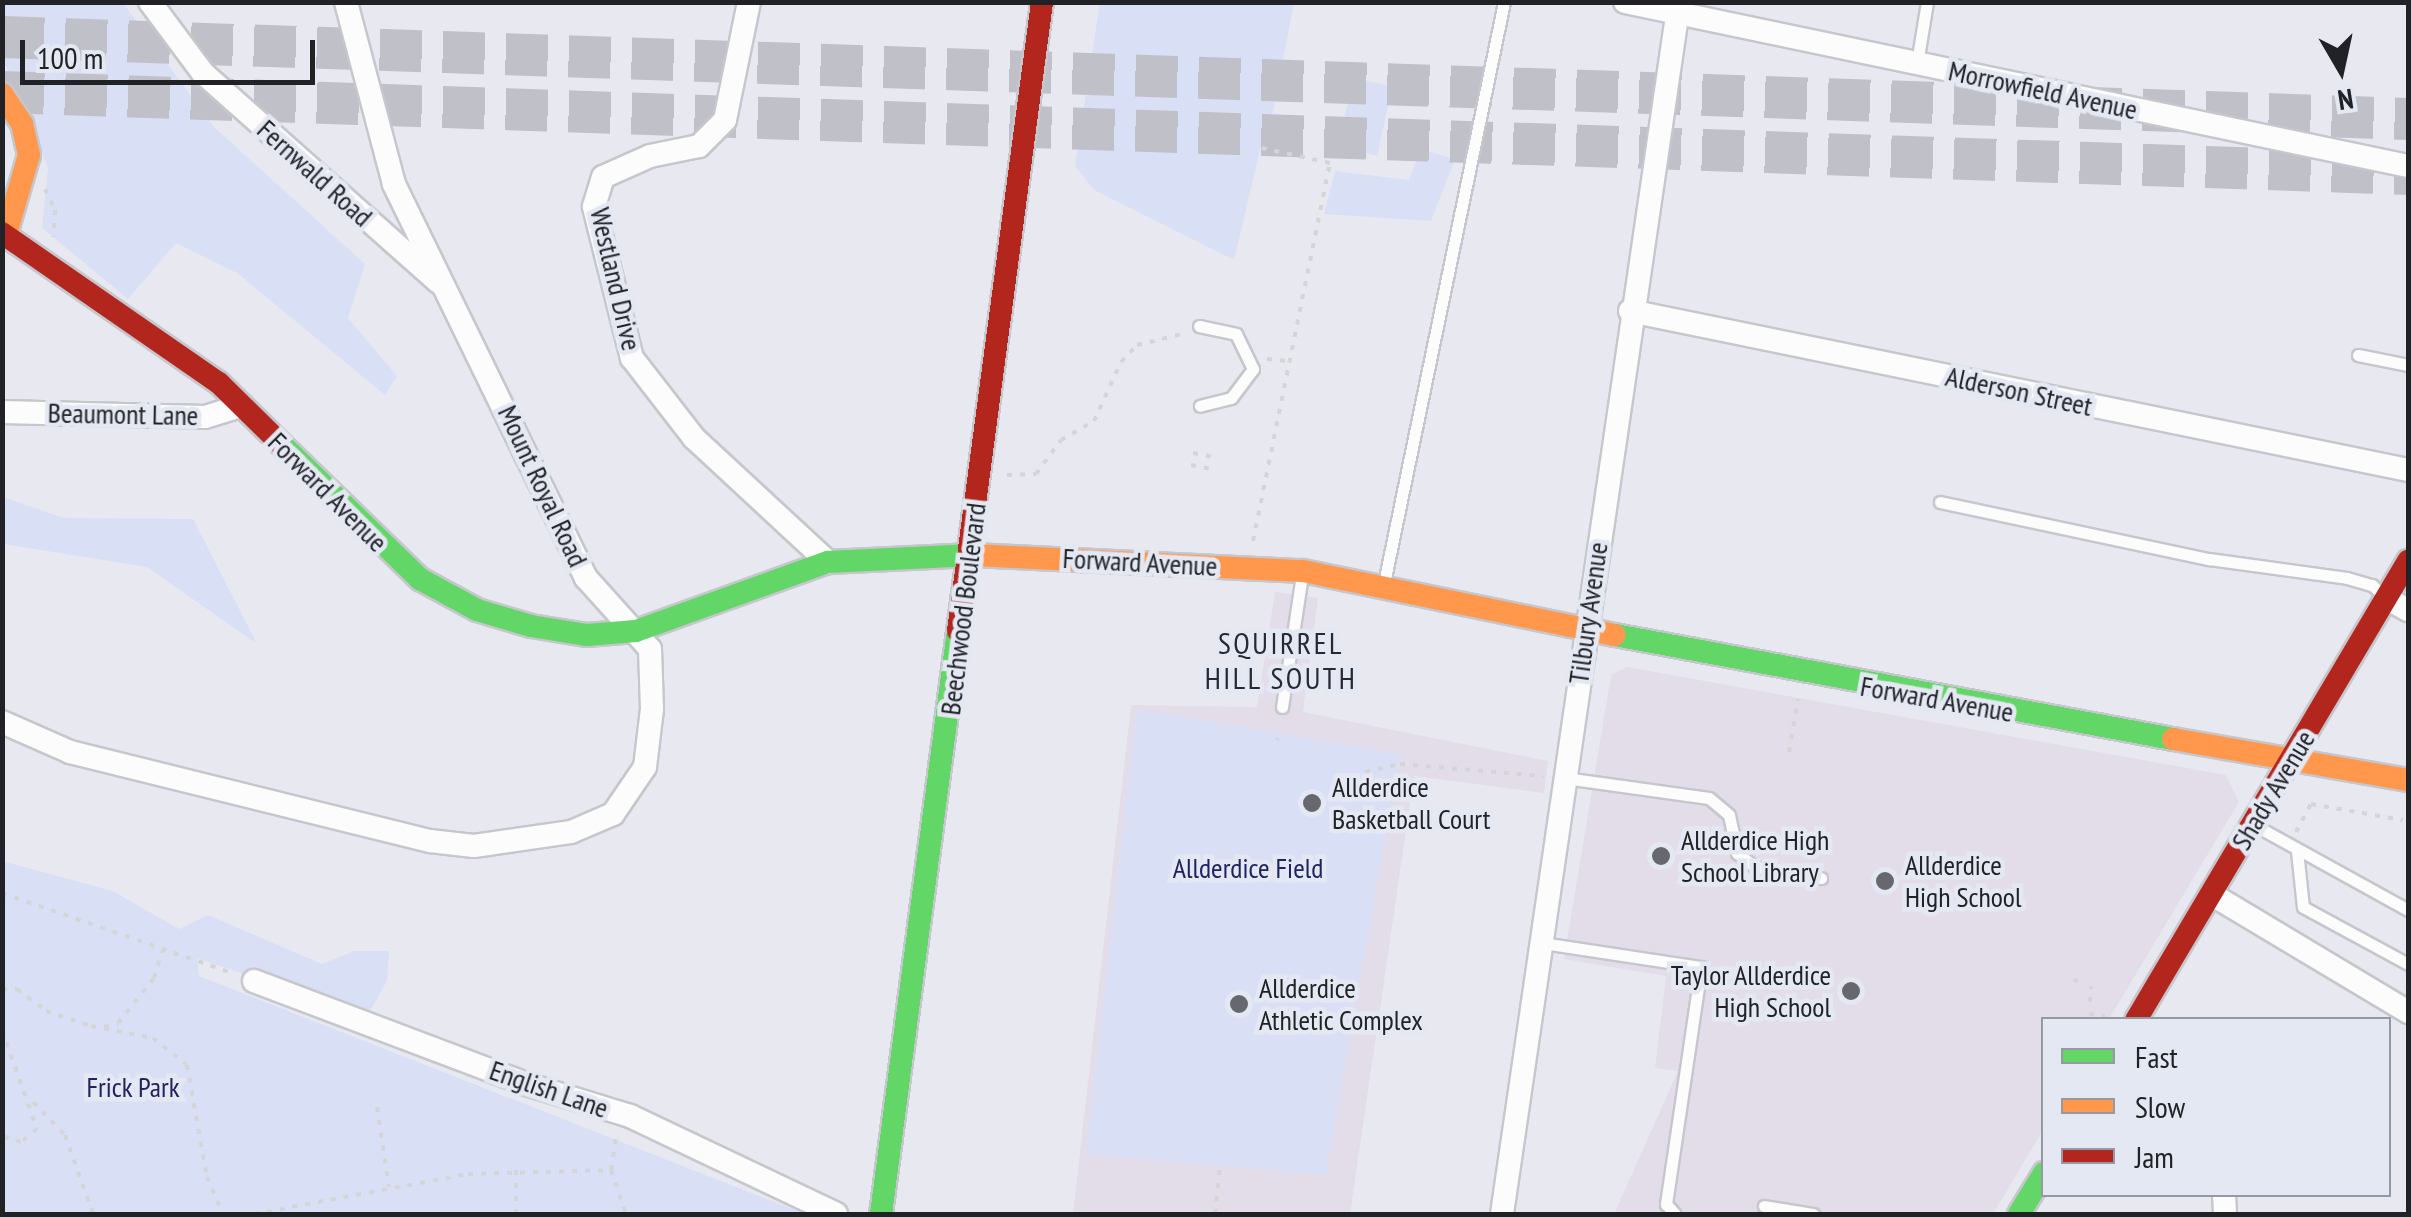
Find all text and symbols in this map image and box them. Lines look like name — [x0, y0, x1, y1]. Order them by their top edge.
scale bar — [25, 20, 320, 82]
north arrow — [2291, 20, 2391, 120]
text: 100 m — [37, 38, 103, 77]
street label: Morrowfield Avenue — [1945, 54, 2141, 126]
text: N — [2335, 81, 2356, 120]
street label: Fernwald Road — [251, 113, 379, 233]
street label: Westland Drive — [583, 204, 649, 354]
street label: Alderson Street — [1943, 359, 2095, 423]
street label: Beaumont Lane — [47, 396, 199, 432]
street label: Mount Royal Road — [491, 400, 595, 572]
street label: Forward Avenue — [261, 425, 395, 559]
street label: Beechwood Boulevard — [933, 501, 993, 717]
street label: Tilbury Avenue — [1561, 539, 1615, 687]
street label: Forward Avenue — [1061, 541, 1219, 583]
district label: SQUIRREL HILL SOUTH — [1204, 625, 1358, 696]
street label: Forward Avenue — [1857, 669, 2017, 729]
street label: Shady Avenue — [2224, 724, 2322, 856]
place label: Allderdice Basketball Court — [1332, 770, 1490, 836]
marker: Allderdice Basketball Court — [1301, 792, 1323, 814]
place label: Allderdice High School Library — [1681, 823, 1829, 889]
marker: Allderdice High School Library — [1650, 845, 1672, 867]
place label: Allderdice High School — [1905, 848, 2021, 914]
park label: Allderdice Field — [1173, 851, 1323, 885]
marker: Allderdice High School — [1874, 870, 1896, 892]
place label: Taylor Allderdice High School — [1670, 958, 1831, 1024]
place label: Allderdice Athletic Complex — [1259, 971, 1423, 1037]
marker: Taylor Allderdice High School — [1840, 980, 1862, 1002]
marker: Allderdice Athletic Complex — [1228, 993, 1250, 1015]
legend — [2041, 1017, 2391, 1197]
text: Fast — [2135, 1037, 2178, 1076]
street label: English Lane — [485, 1053, 613, 1125]
park label: Frick Park — [86, 1070, 180, 1104]
text: Slow — [2135, 1087, 2185, 1126]
text: Jam — [2135, 1137, 2174, 1176]

